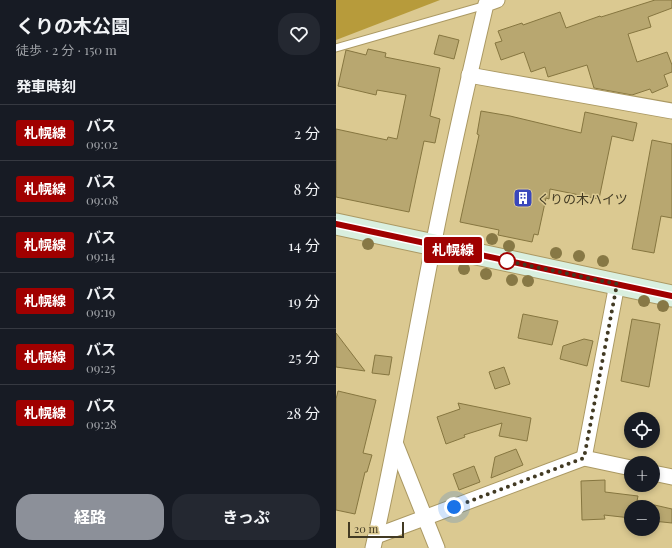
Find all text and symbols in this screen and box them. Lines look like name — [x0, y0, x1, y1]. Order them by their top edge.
text: くりの木公園 — [16, 12, 130, 38]
button: heart — [278, 13, 320, 55]
text: 徒歩 · 2 分 · 150 m — [16, 41, 117, 58]
text: 発車時刻 — [16, 76, 76, 96]
text: バス — [86, 115, 116, 135]
text: 札幌線 — [24, 123, 66, 142]
text: 2 分 — [294, 123, 320, 143]
text: 09:02 — [86, 135, 118, 152]
text: バス — [86, 171, 116, 191]
text: 札幌線 — [24, 179, 66, 198]
text: 8 分 — [293, 179, 320, 199]
building icon: くりの木ハイツ — [512, 187, 534, 209]
place label: くりの木ハイツ — [537, 190, 628, 207]
text: 09:08 — [86, 191, 118, 208]
text: バス — [86, 227, 116, 247]
text: 札幌線 — [24, 235, 66, 254]
text: 14 分 — [288, 235, 320, 255]
line badge: 札幌線 — [430, 237, 476, 263]
text: 札幌線 — [432, 240, 474, 259]
text: 09:14 — [86, 247, 115, 264]
unlabelled marker — [498, 252, 516, 270]
text: バス — [86, 283, 116, 303]
text: 札幌線 — [24, 291, 66, 310]
text: 19 分 — [288, 291, 320, 311]
text: 09:19 — [86, 303, 115, 320]
text: バス — [86, 339, 116, 359]
text: 札幌線 — [24, 347, 66, 366]
text: 25 分 — [288, 347, 320, 367]
text: 09:25 — [86, 359, 116, 376]
text: バス — [86, 395, 116, 415]
text: 札幌線 — [24, 403, 66, 422]
text: 28 分 — [286, 403, 320, 423]
map controls — [624, 412, 660, 536]
button: locate — [624, 412, 660, 448]
text: 09:28 — [86, 415, 117, 432]
button: + — [624, 456, 660, 492]
button: 経路 — [16, 494, 164, 540]
button: きっぷ — [172, 494, 320, 540]
your location — [444, 497, 464, 517]
button: − — [624, 500, 660, 536]
scale bar — [348, 520, 404, 539]
text: 20 m — [354, 521, 378, 536]

